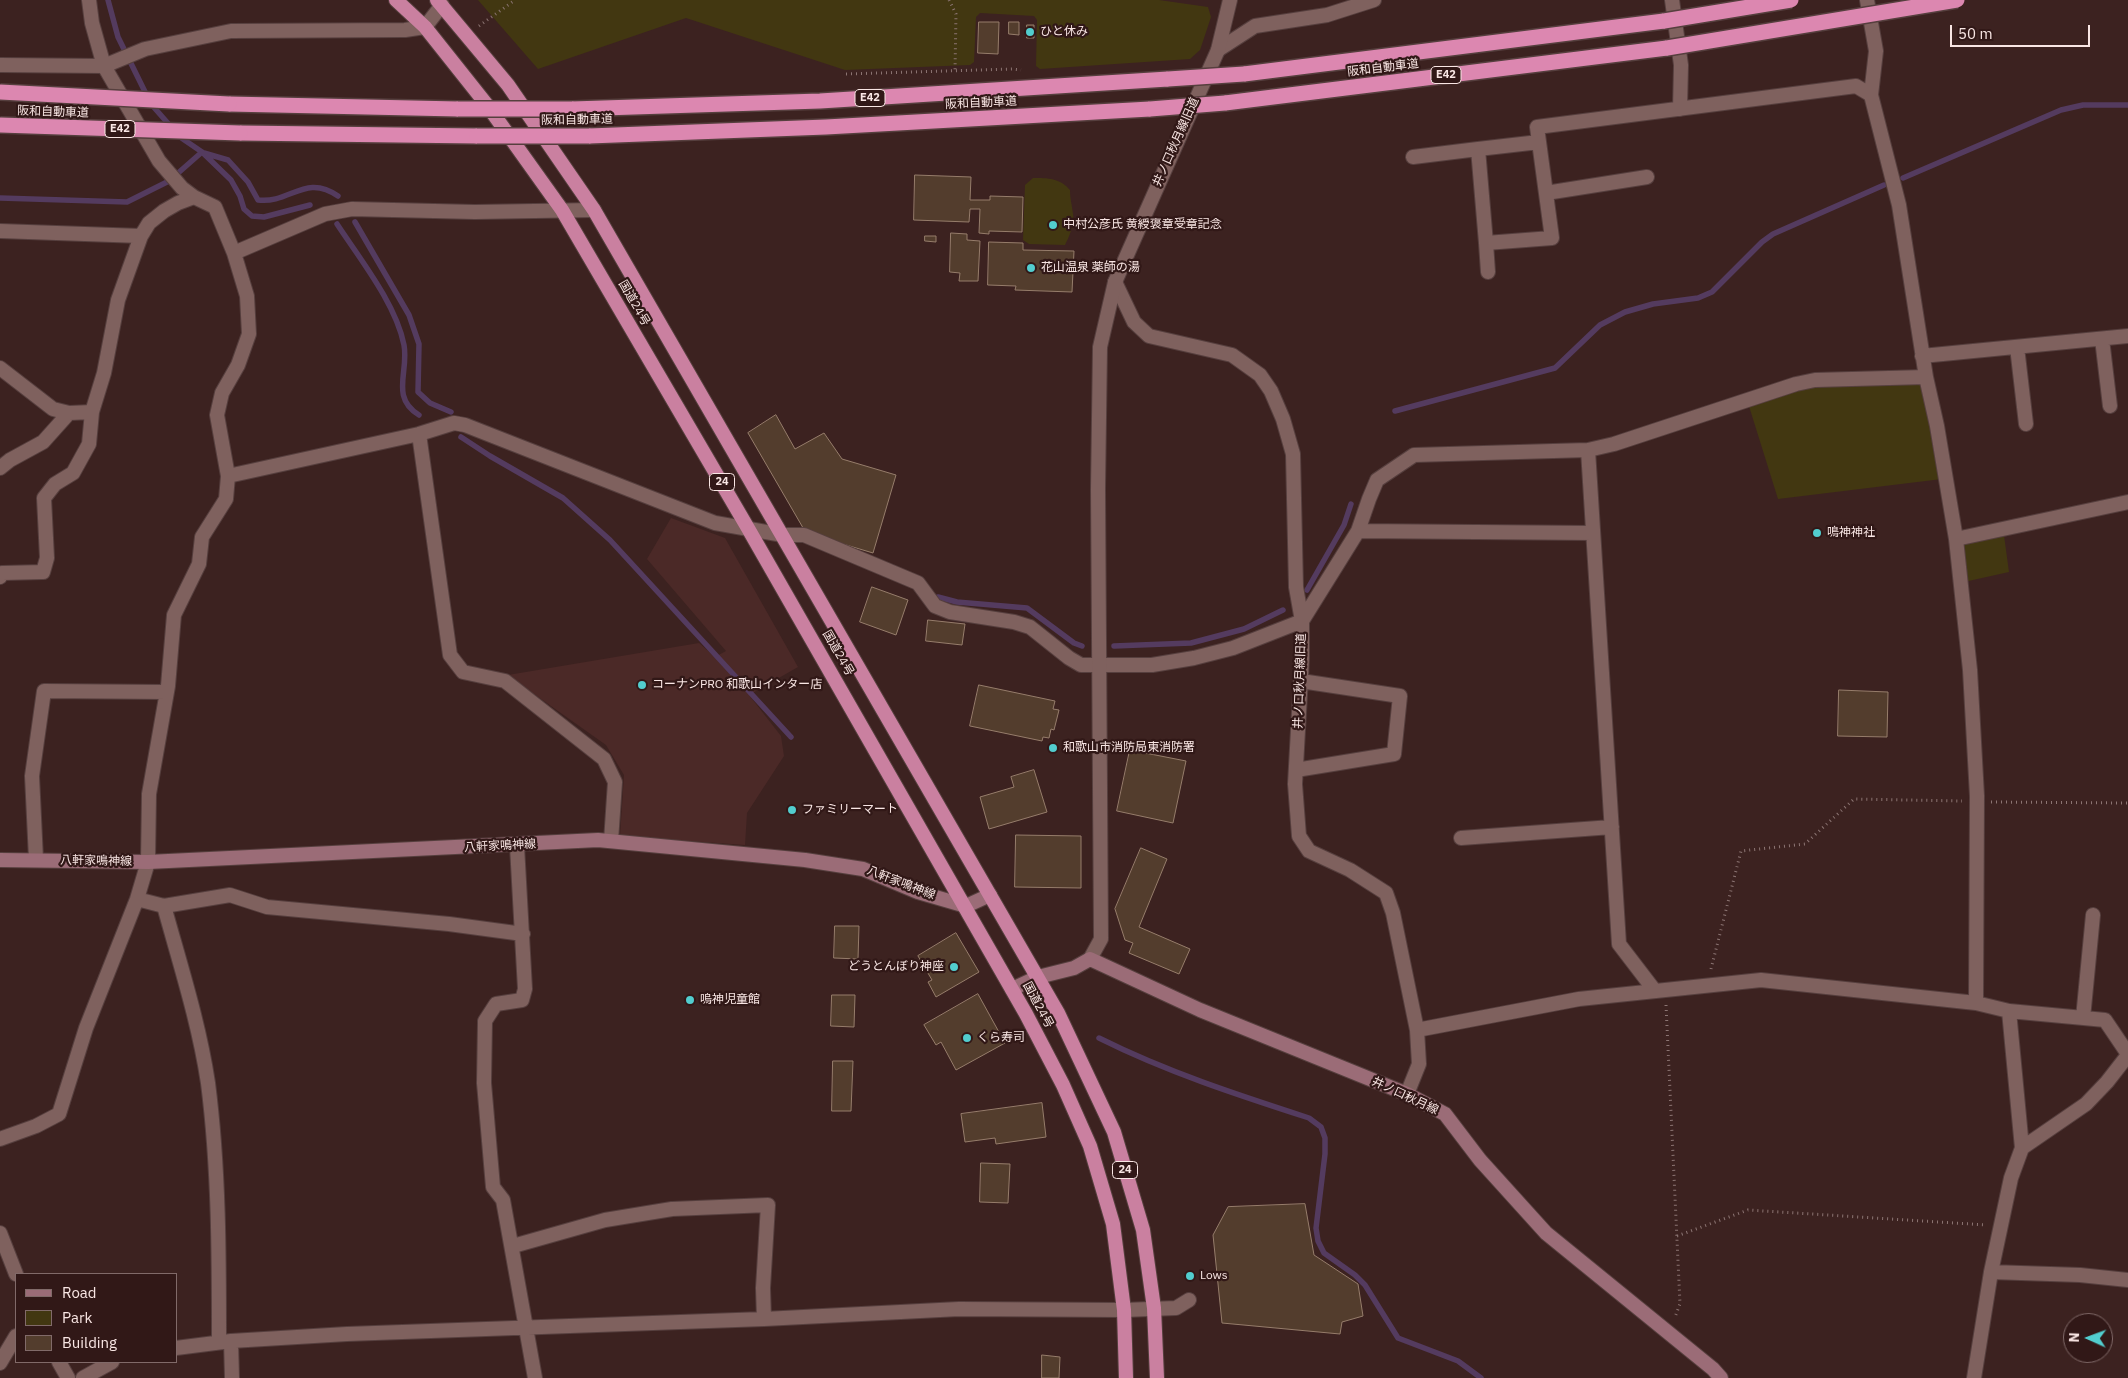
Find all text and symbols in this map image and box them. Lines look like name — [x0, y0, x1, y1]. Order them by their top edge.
scale bar — [1953, 15, 2093, 47]
text: 50 m — [1958, 24, 1993, 43]
place label: ひと休み — [1040, 25, 1088, 39]
marker: ひと休み — [1024, 26, 1036, 38]
street label: 阪和自動車道 — [1346, 56, 1420, 80]
road number: E42 — [1431, 66, 1461, 84]
road number: E42 — [855, 90, 885, 106]
street label: 阪和自動車道 — [945, 94, 1017, 112]
street label: 井ノ口秋月線旧道 — [1150, 95, 1202, 189]
street label: 阪和自動車道 — [17, 104, 89, 120]
street label: 阪和自動車道 — [541, 112, 613, 128]
road number: E42 — [105, 120, 135, 138]
place label: 中村公彦氏 黄綬褒章受章記念 — [1063, 218, 1222, 232]
marker: 中村公彦氏 黄綬褒章受章記念 — [1047, 219, 1059, 231]
place label: 花山温泉 薬師の湯 — [1041, 261, 1140, 275]
marker: 花山温泉 薬師の湯 — [1025, 262, 1037, 274]
street label: 国道24号 — [615, 278, 653, 328]
road number: 24 — [710, 474, 734, 491]
place label: 鳴神神社 — [1827, 526, 1875, 540]
marker: 鳴神神社 — [1811, 527, 1823, 539]
street label: 国道24号 — [819, 628, 857, 678]
street label: 井ノ口秋月線旧道 — [1291, 633, 1309, 729]
place label: コーナンPRO 和歌山インター店 — [652, 678, 822, 692]
marker: コーナンPRO 和歌山インター店 — [636, 679, 648, 691]
place label: 和歌山市消防局東消防署 — [1063, 741, 1195, 755]
marker: 和歌山市消防局東消防署 — [1047, 742, 1059, 754]
place label: ファミリーマート — [802, 803, 898, 817]
marker: ファミリーマート — [786, 804, 798, 816]
street label: 八軒家鳴神線 — [464, 837, 536, 855]
street label: 八軒家鳴神線 — [60, 853, 132, 869]
street label: 八軒家鳴神線 — [865, 863, 937, 903]
place label: どうとんぼり神座 — [848, 960, 944, 974]
marker: どうとんぼり神座 — [948, 961, 960, 973]
street label: 国道24号 — [1020, 979, 1056, 1031]
place label: 嗚神児童館 — [700, 993, 760, 1007]
marker: 嗚神児童館 — [684, 994, 696, 1006]
place label: くら寿司 — [977, 1031, 1025, 1045]
marker: くら寿司 — [961, 1032, 973, 1044]
street label: 井ノ口秋月線 — [1369, 1074, 1441, 1118]
road number: 24 — [1112, 1162, 1138, 1178]
place label: Lows — [1200, 1269, 1228, 1283]
marker: Lows — [1184, 1270, 1196, 1282]
legend — [15, 1273, 178, 1363]
text: Road — [62, 1283, 97, 1302]
text: Park — [62, 1308, 92, 1327]
north arrow — [2063, 1313, 2113, 1363]
text: N — [2065, 1332, 2083, 1343]
text: Building — [62, 1333, 117, 1352]

